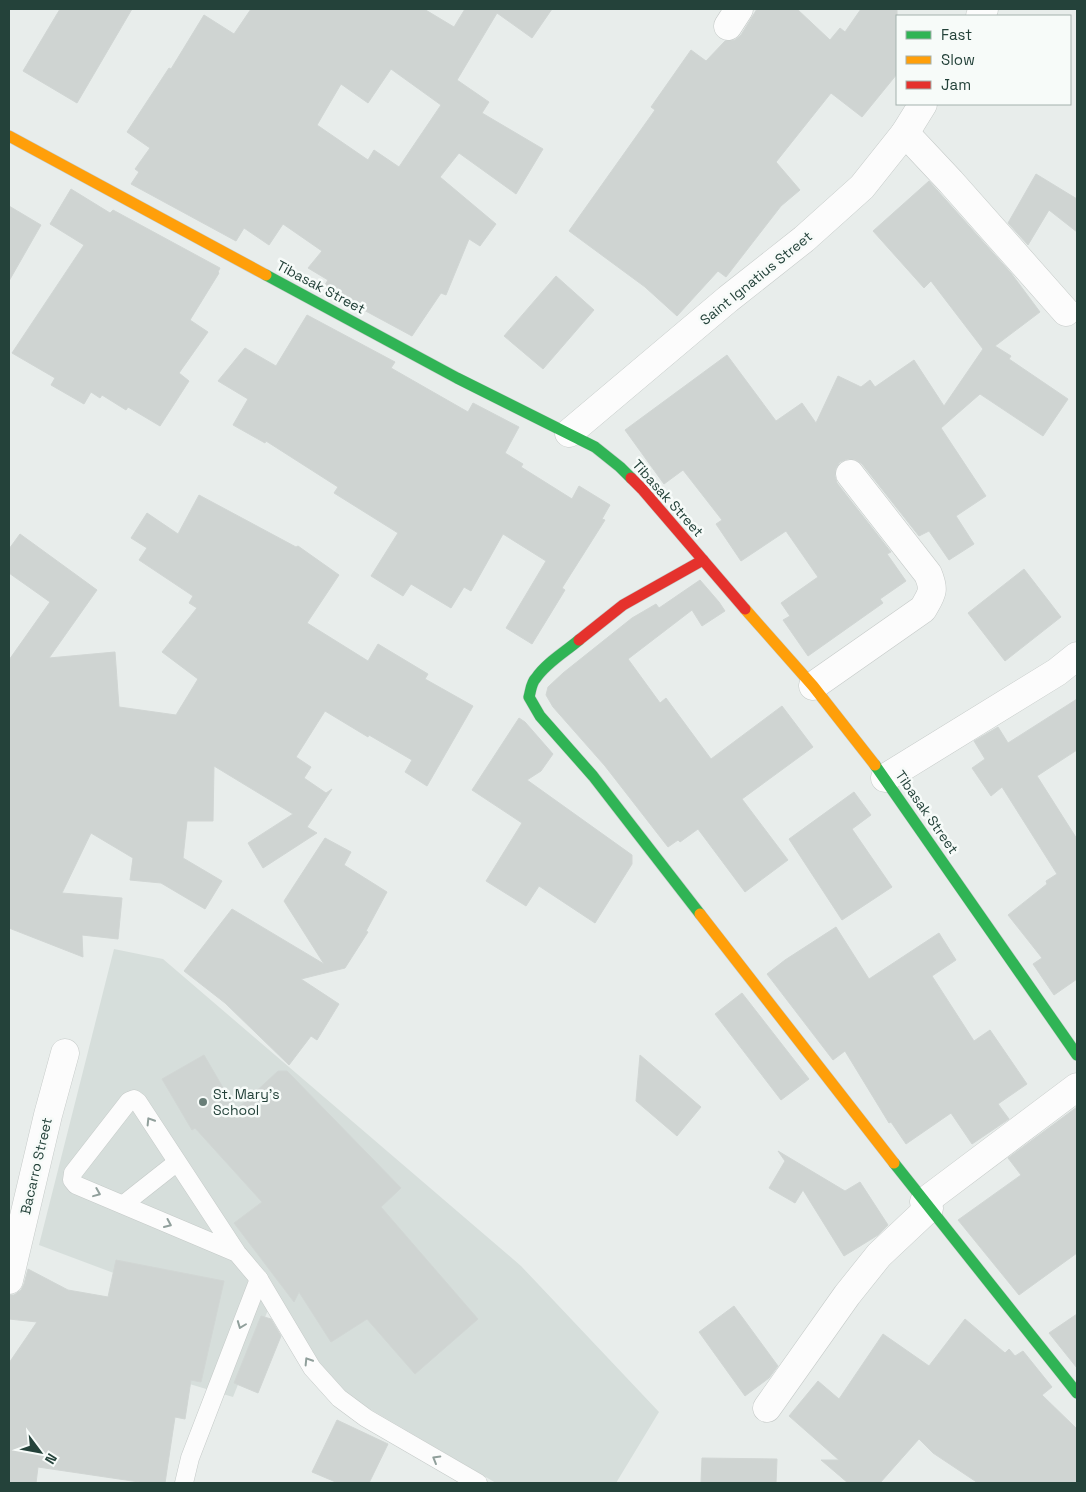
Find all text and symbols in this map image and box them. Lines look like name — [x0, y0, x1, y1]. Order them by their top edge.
legend — [896, 15, 1071, 105]
text: Fast — [941, 25, 972, 44]
text: Slow — [941, 50, 975, 69]
text: Jam — [941, 75, 971, 94]
street label: Saint Ignatius Street — [696, 227, 816, 329]
street label: Tibasak Street — [274, 256, 368, 318]
street label: Tibasak Street — [629, 456, 707, 540]
street label: Tibasak Street — [892, 767, 962, 857]
place label: St. Mary's School — [213, 1085, 280, 1119]
marker: St. Mary's School — [197, 1096, 209, 1108]
street label: Bacarro Street — [16, 1116, 56, 1216]
one-way arrow — [147, 1118, 157, 1127]
one-way arrow — [92, 1187, 101, 1198]
one-way arrow — [163, 1217, 172, 1228]
one-way arrow — [237, 1320, 247, 1328]
one-way arrow — [305, 1358, 315, 1367]
north arrow — [15, 1427, 65, 1477]
text: N — [41, 1450, 61, 1468]
one-way arrow — [432, 1455, 441, 1465]

